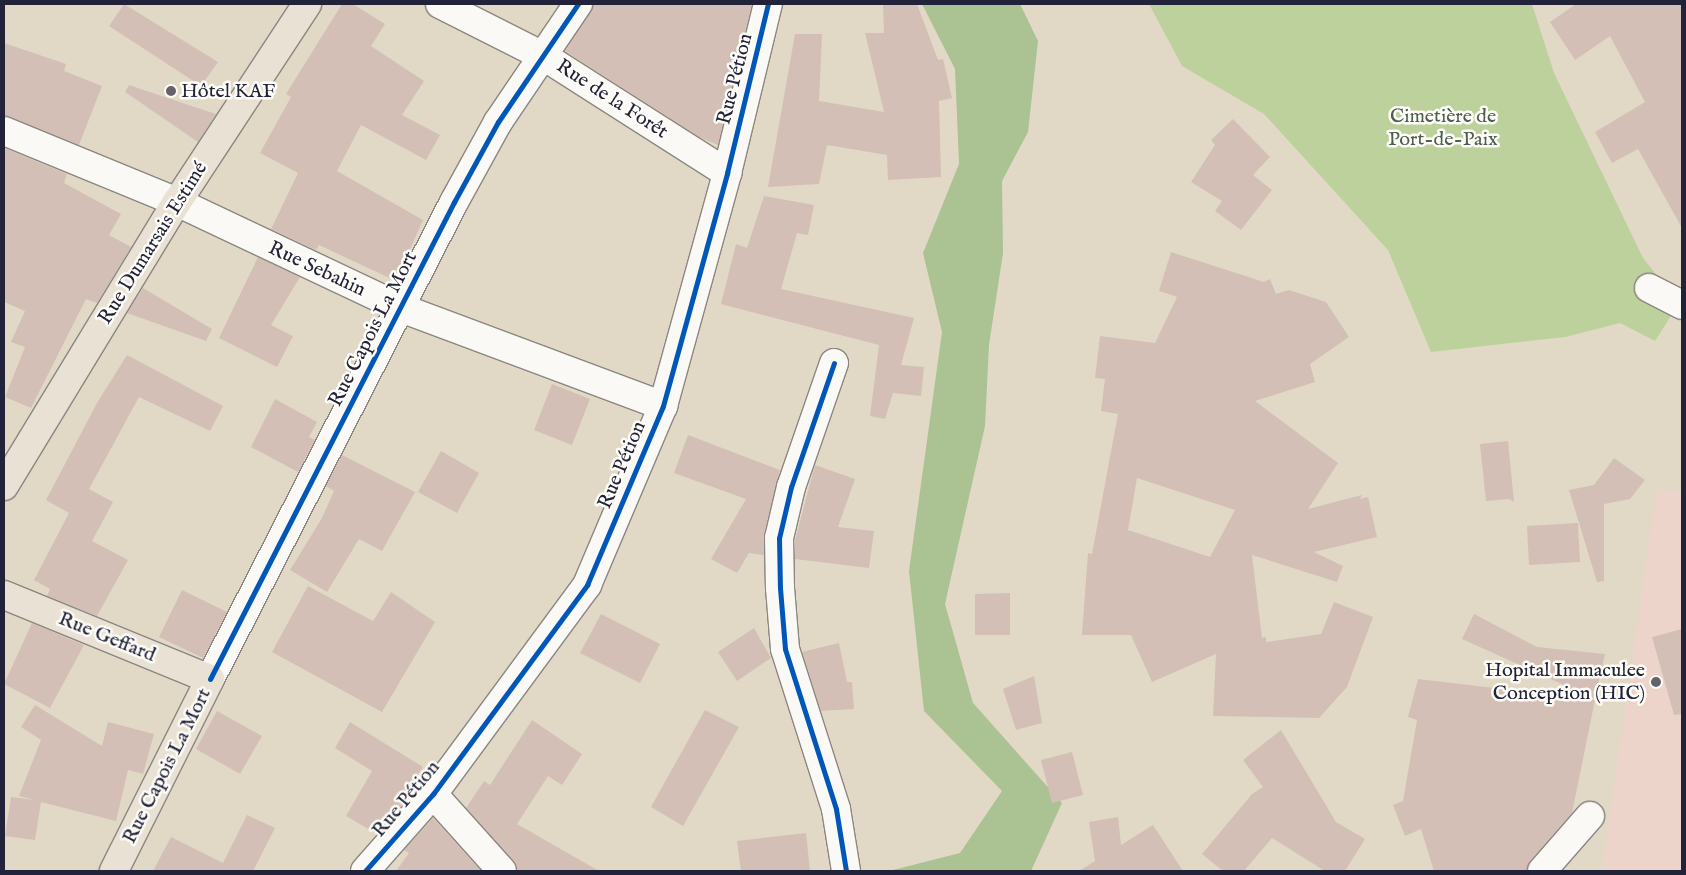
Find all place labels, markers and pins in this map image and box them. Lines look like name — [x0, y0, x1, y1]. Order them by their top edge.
place label: Hôtel KAF — [181, 79, 275, 103]
marker: Hôtel KAF — [165, 85, 177, 97]
place label: Hopital Immaculee Conception (HIC) — [1485, 658, 1645, 705]
marker: Hopital Immaculee Conception (HIC) — [1649, 675, 1663, 689]

